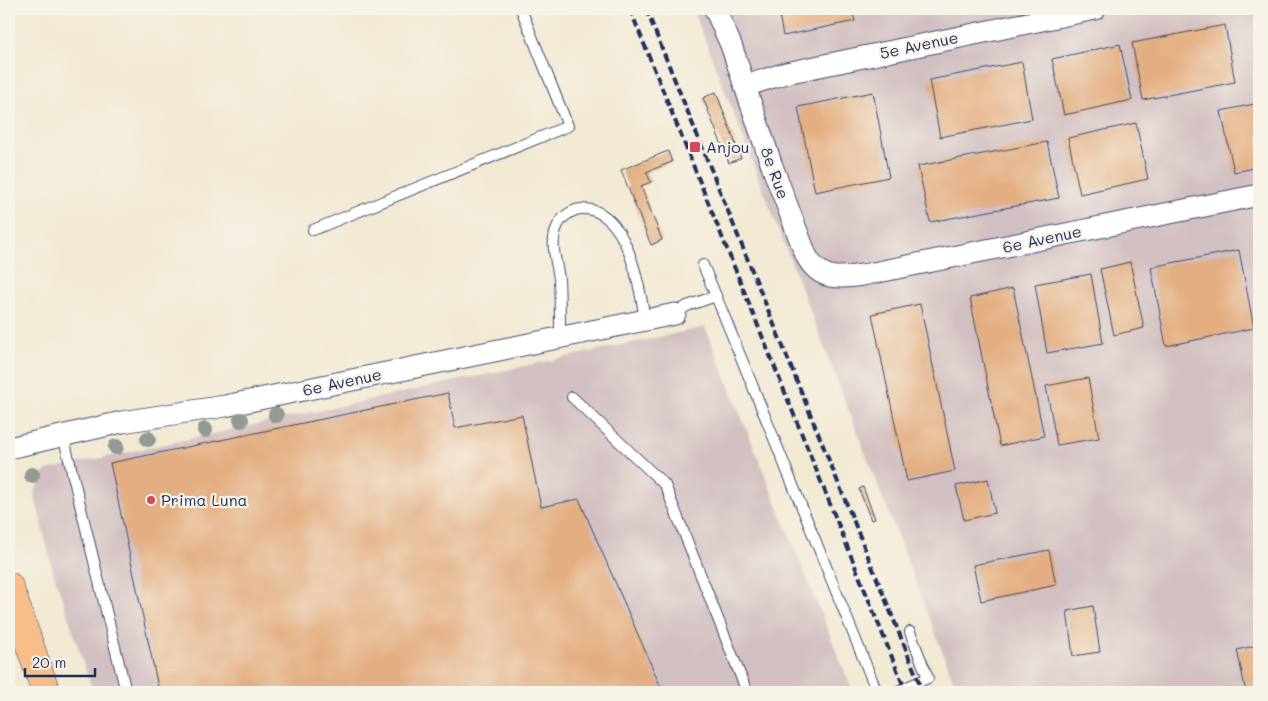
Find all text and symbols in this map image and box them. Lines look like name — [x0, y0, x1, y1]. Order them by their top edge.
street label: 5e Avenue — [878, 26, 960, 63]
place label: Anjou — [706, 136, 750, 157]
marker: Anjou — [688, 140, 702, 154]
street label: 8e Rue — [756, 144, 795, 202]
street label: 6e Avenue — [1001, 220, 1083, 257]
street label: 6e Avenue — [301, 363, 383, 400]
place label: Prima Luna — [161, 489, 248, 510]
marker: Prima Luna — [145, 494, 157, 506]
scale bar — [25, 646, 95, 678]
text: 20 m — [32, 652, 66, 672]

